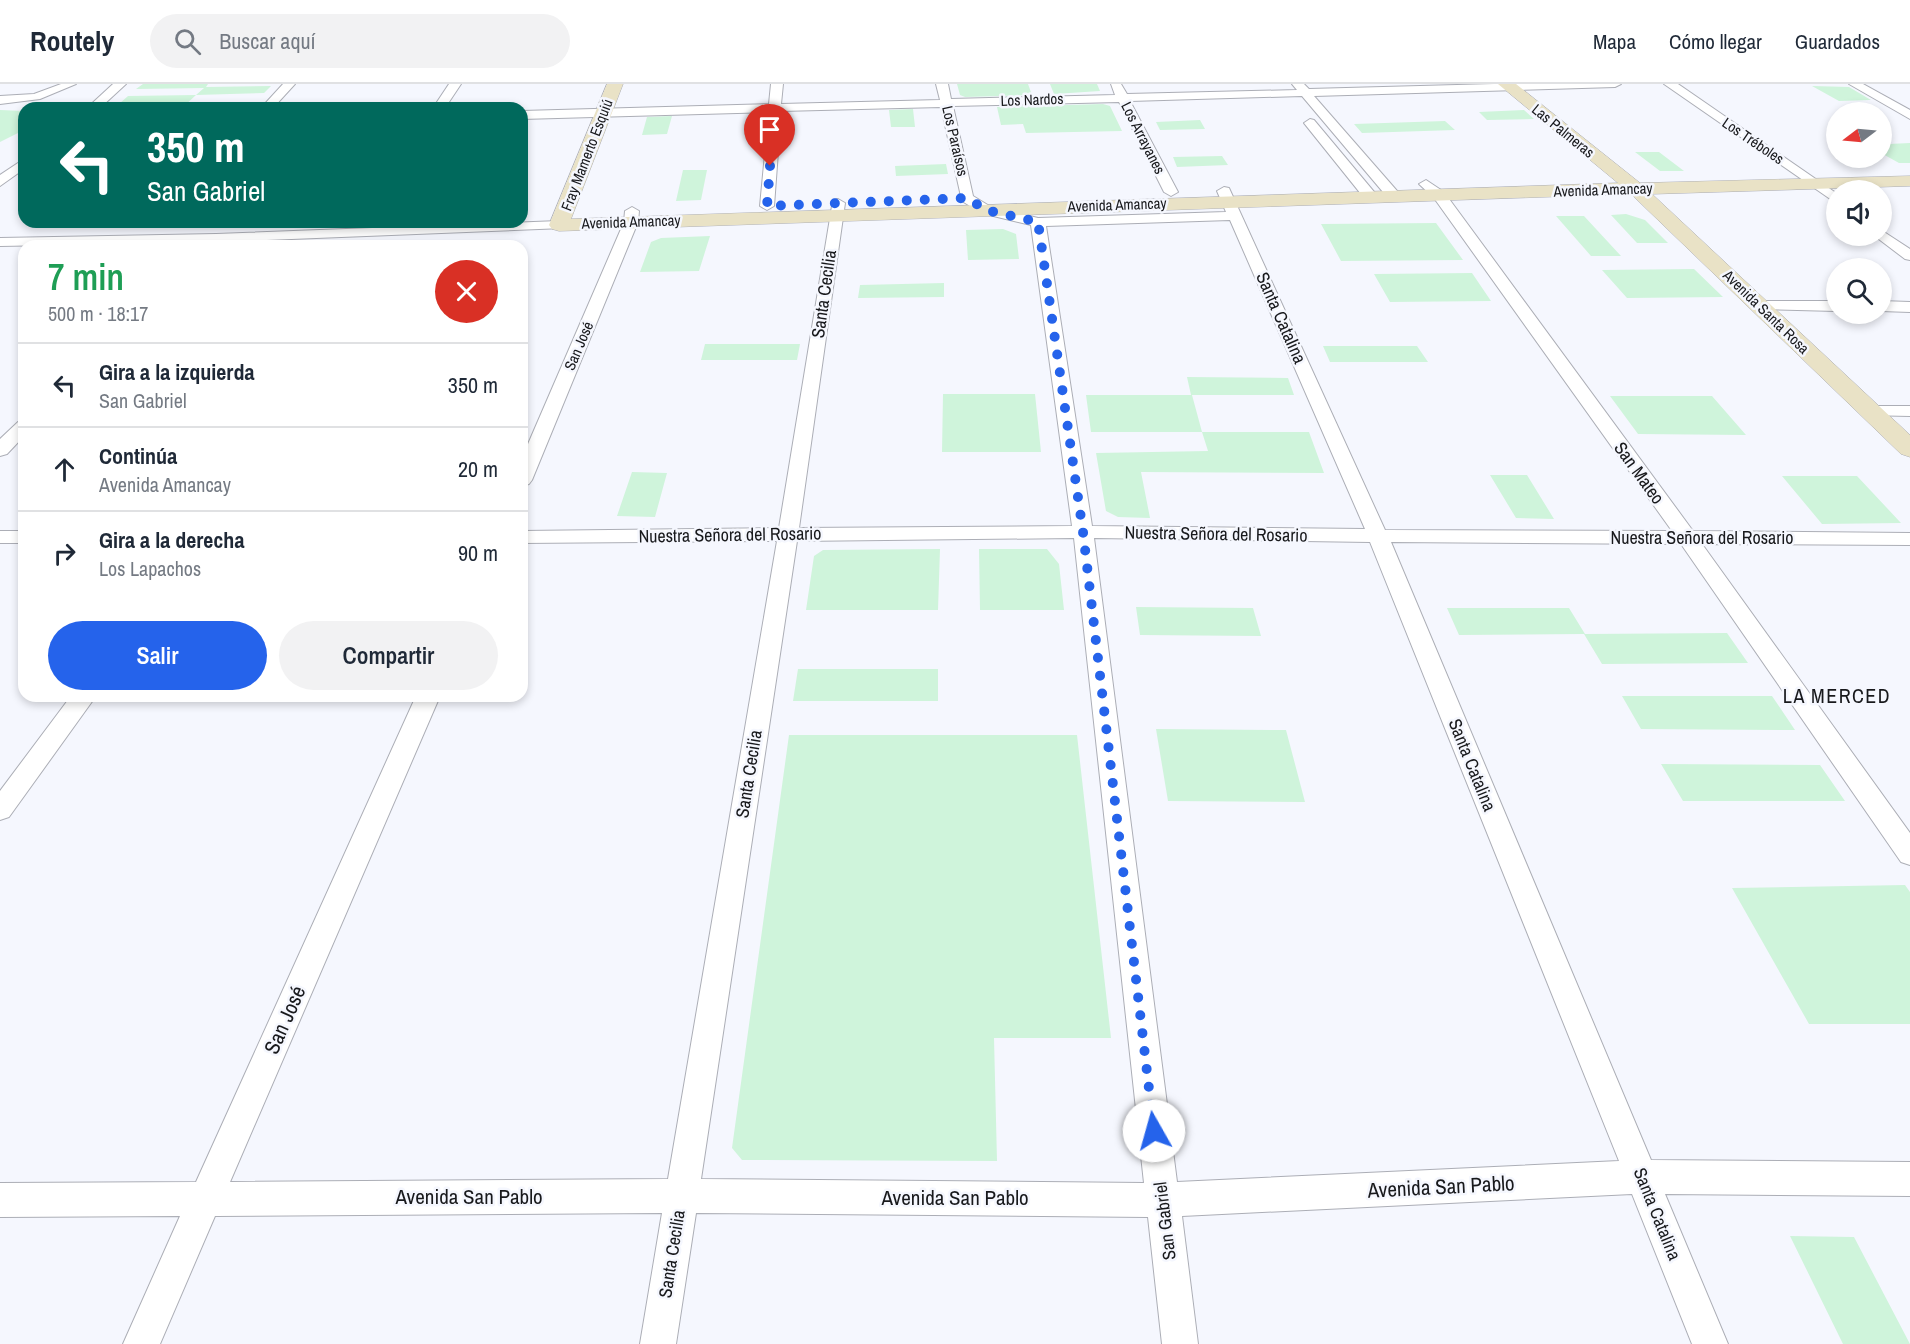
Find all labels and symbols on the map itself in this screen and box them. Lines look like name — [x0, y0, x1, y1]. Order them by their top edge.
street label: Los Nardos — [1000, 88, 1064, 111]
street label: Fray Mamerto Esquiú — [556, 96, 618, 214]
street label: Los Arrayanes — [1116, 98, 1171, 178]
street label: Las Palmeras — [1527, 99, 1599, 162]
north arrow — [1826, 102, 1892, 168]
pin — [744, 104, 795, 166]
street label: Los Paraísos — [937, 104, 974, 178]
street label: Los Tréboles — [1718, 112, 1788, 169]
street label: Avenida Amancay — [1552, 177, 1654, 202]
street label: Avenida Amancay — [1066, 192, 1168, 217]
street label: Avenida Amancay — [580, 209, 682, 234]
street label: Santa Cecilia — [805, 248, 842, 340]
street label: Avenida Santa Rosa — [1718, 264, 1814, 358]
street label: Santa Catalina — [1250, 268, 1313, 367]
street label: San José — [559, 318, 598, 374]
street label: San Mateo — [1608, 436, 1670, 509]
street label: Nuestra Señora del Rosario — [1124, 519, 1308, 548]
street label: Nuestra Señora del Rosario — [638, 520, 822, 549]
street label: Nuestra Señora del Rosario — [1611, 525, 1793, 550]
district label: LA MERCED — [1783, 682, 1891, 709]
street label: Santa Catalina — [1443, 715, 1502, 815]
street label: Santa Cecilia — [729, 728, 768, 820]
street label: San José — [257, 981, 312, 1058]
position arrow — [1122, 1099, 1186, 1163]
street label: Santa Catalina — [1628, 1164, 1687, 1264]
street label: Avenida San Pablo — [1366, 1168, 1515, 1205]
street label: San Gabriel — [1147, 1180, 1182, 1262]
street label: Avenida San Pablo — [394, 1182, 543, 1211]
street label: Avenida San Pablo — [880, 1183, 1029, 1212]
street label: Santa Cecilia — [652, 1208, 691, 1300]

